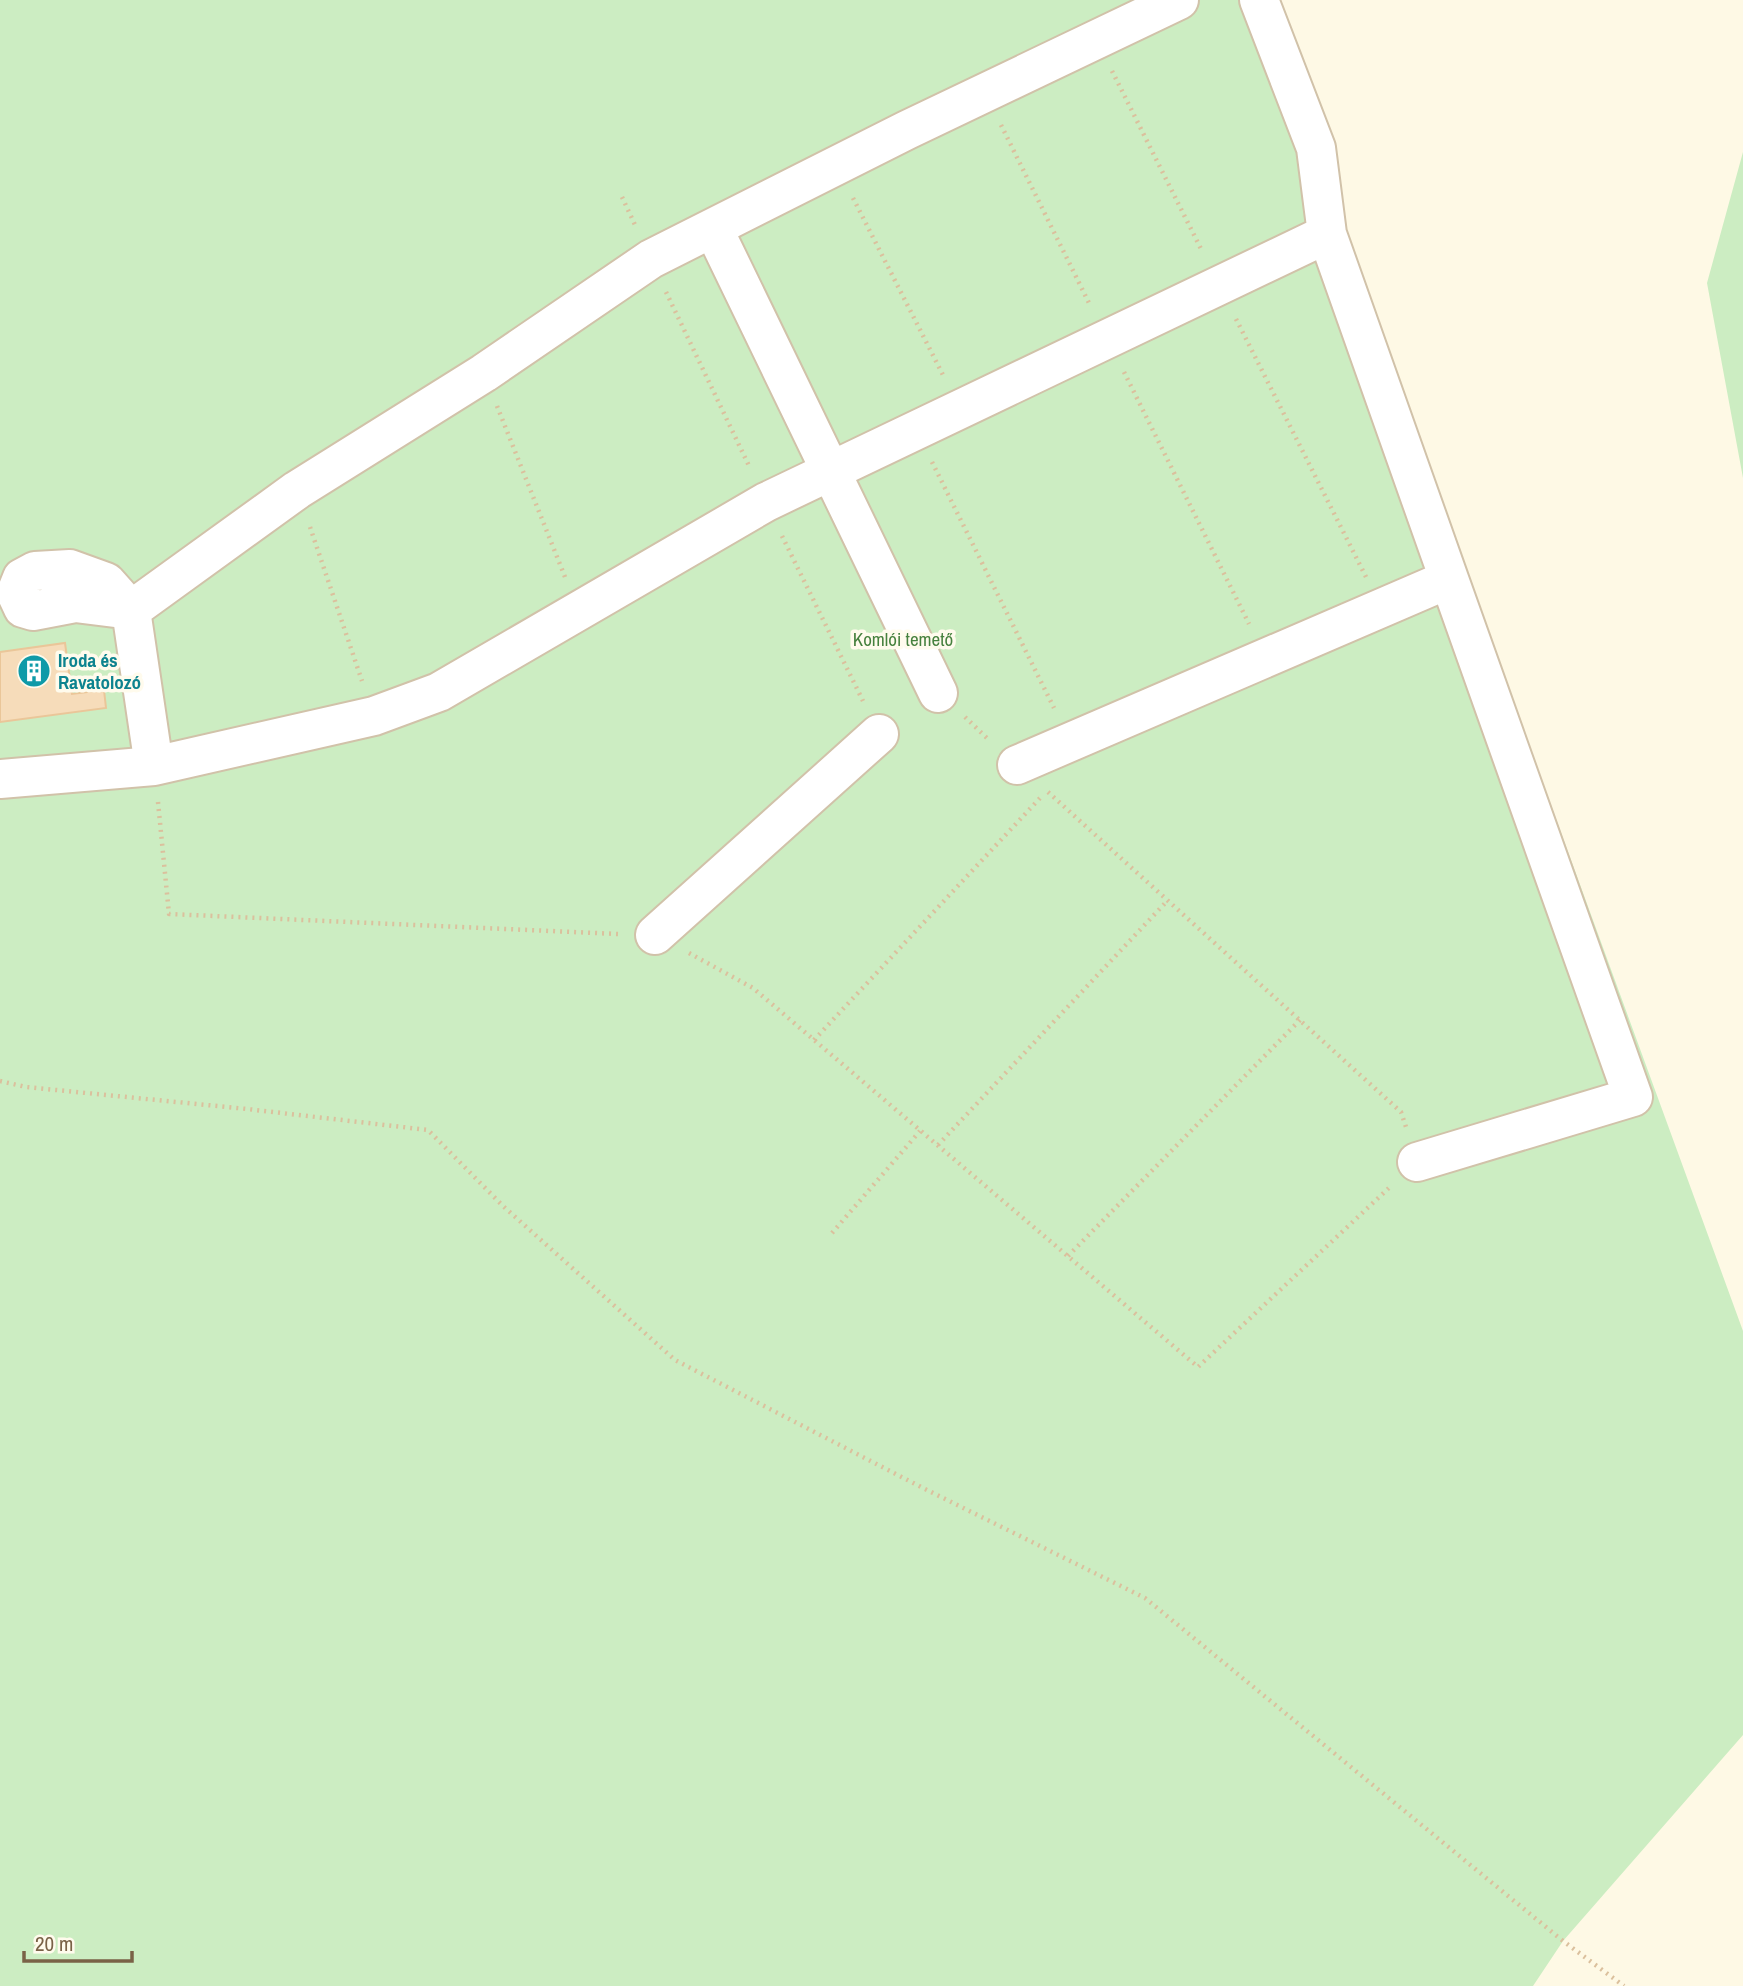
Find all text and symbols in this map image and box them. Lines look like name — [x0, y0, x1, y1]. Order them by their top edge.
park label: Komlói temető — [853, 626, 953, 652]
place label: Iroda és Ravatolozó — [58, 647, 141, 695]
building icon: Iroda és Ravatolozó — [15, 652, 53, 690]
scale bar — [24, 1920, 133, 1964]
text: 20 m — [35, 1929, 73, 1958]

